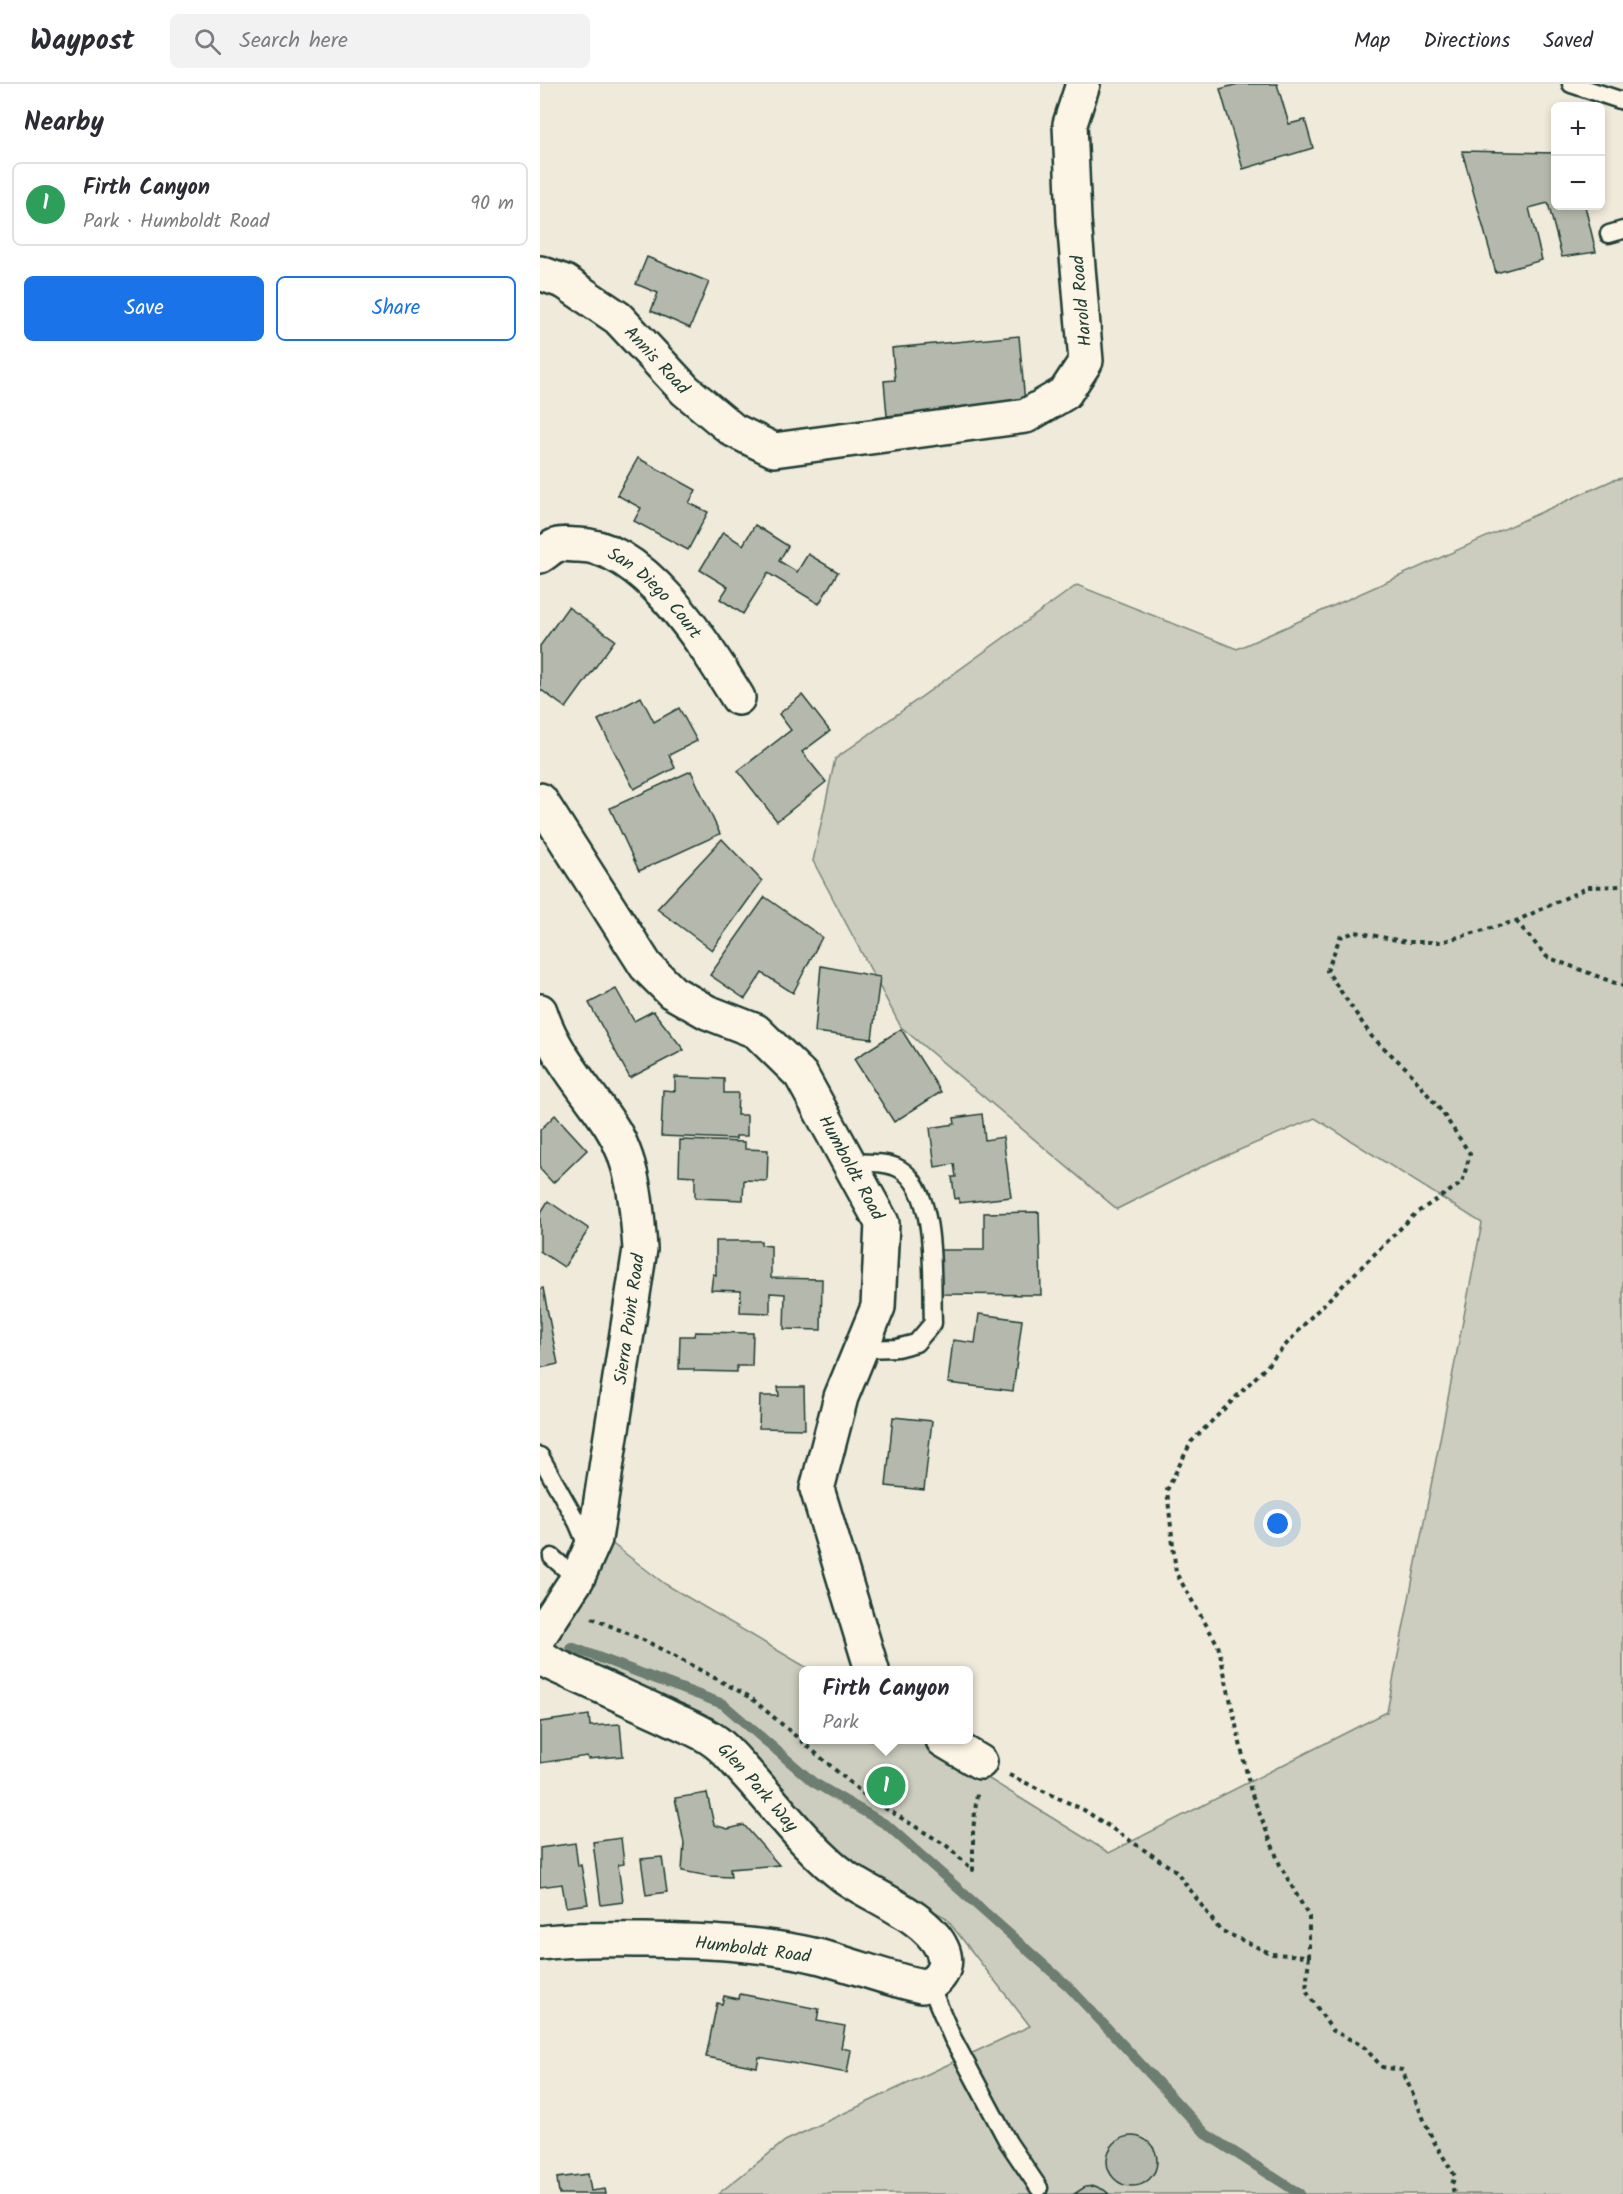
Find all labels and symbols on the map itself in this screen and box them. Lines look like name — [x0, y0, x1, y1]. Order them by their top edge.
street label: Harold Road — [1064, 253, 1101, 348]
street label: Annis Road — [616, 320, 696, 403]
street label: San Diego Court — [602, 540, 709, 646]
street label: Humboldt Road — [810, 1110, 891, 1227]
street label: Sierra Point Road — [607, 1251, 654, 1386]
your location — [1263, 1509, 1292, 1538]
street label: Glen Park Way — [710, 1736, 805, 1840]
pin: 1 — [866, 1764, 906, 1808]
street label: Humboldt Road — [693, 1929, 813, 1972]

